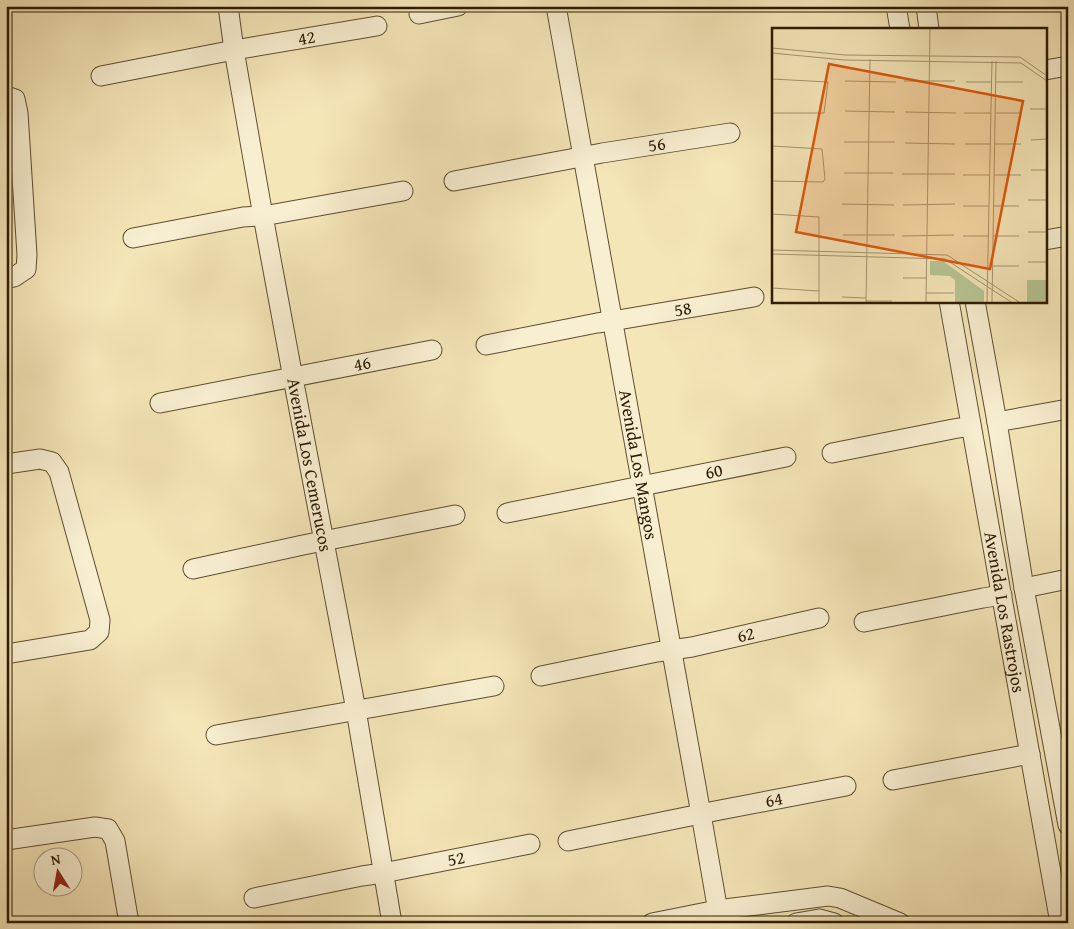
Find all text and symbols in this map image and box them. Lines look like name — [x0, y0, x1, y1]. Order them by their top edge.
street label: 42 — [296, 23, 317, 52]
inset map — [772, 28, 1046, 302]
street label: 56 — [646, 129, 667, 159]
street label: 58 — [672, 294, 693, 323]
street label: 46 — [351, 348, 373, 378]
street label: Avenida Los Cemerucos — [280, 376, 340, 554]
street label: Avenida Los Mangos — [612, 387, 666, 542]
street label: 60 — [703, 456, 725, 486]
street label: Avenida Los Rastrojos — [977, 529, 1033, 695]
street label: 62 — [734, 619, 757, 649]
street label: 64 — [763, 784, 785, 814]
street label: 52 — [445, 843, 467, 873]
north arrow — [32, 846, 82, 896]
text: N — [49, 848, 63, 870]

